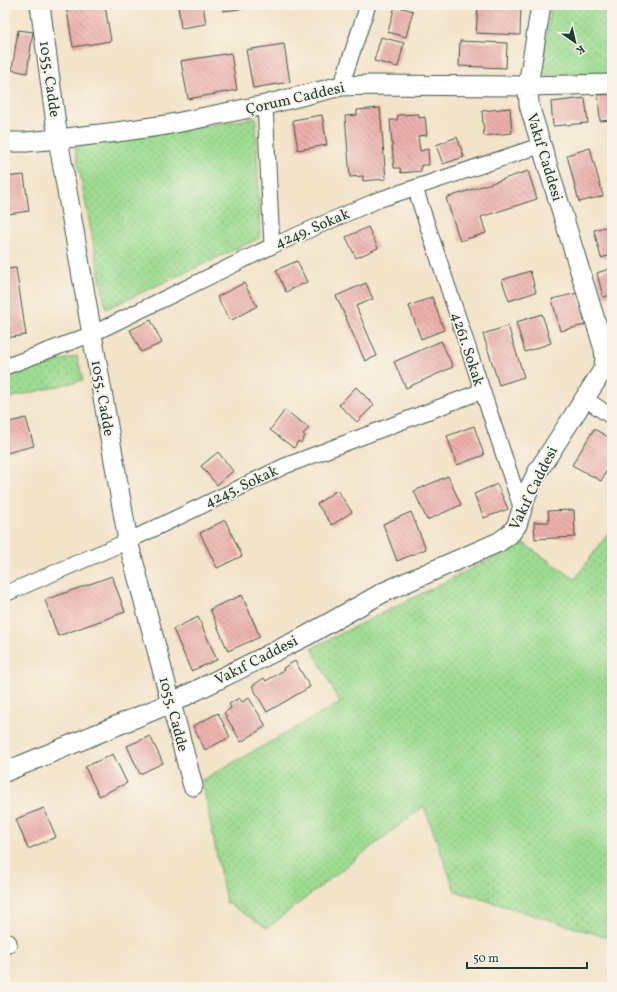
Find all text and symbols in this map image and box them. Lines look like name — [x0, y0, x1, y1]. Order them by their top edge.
north arrow — [555, 22, 595, 62]
street label: 1055. Cadde — [33, 40, 64, 119]
text: K — [572, 41, 587, 58]
street label: Çorum Caddesi — [244, 78, 347, 121]
street label: Vakıf Caddesi — [520, 111, 567, 204]
street label: 4249. Sokak — [272, 204, 353, 255]
street label: 4261. Sokak — [445, 310, 488, 389]
street label: 1055. Cadde — [85, 359, 119, 438]
street label: Vakıf Caddesi — [505, 443, 564, 534]
street label: 4245. Sokak — [202, 461, 282, 514]
street label: Vakıf Caddesi — [211, 631, 302, 691]
street label: 1055. Cadde — [152, 675, 193, 754]
scale bar — [467, 944, 587, 970]
text: 50 m — [473, 951, 499, 967]

